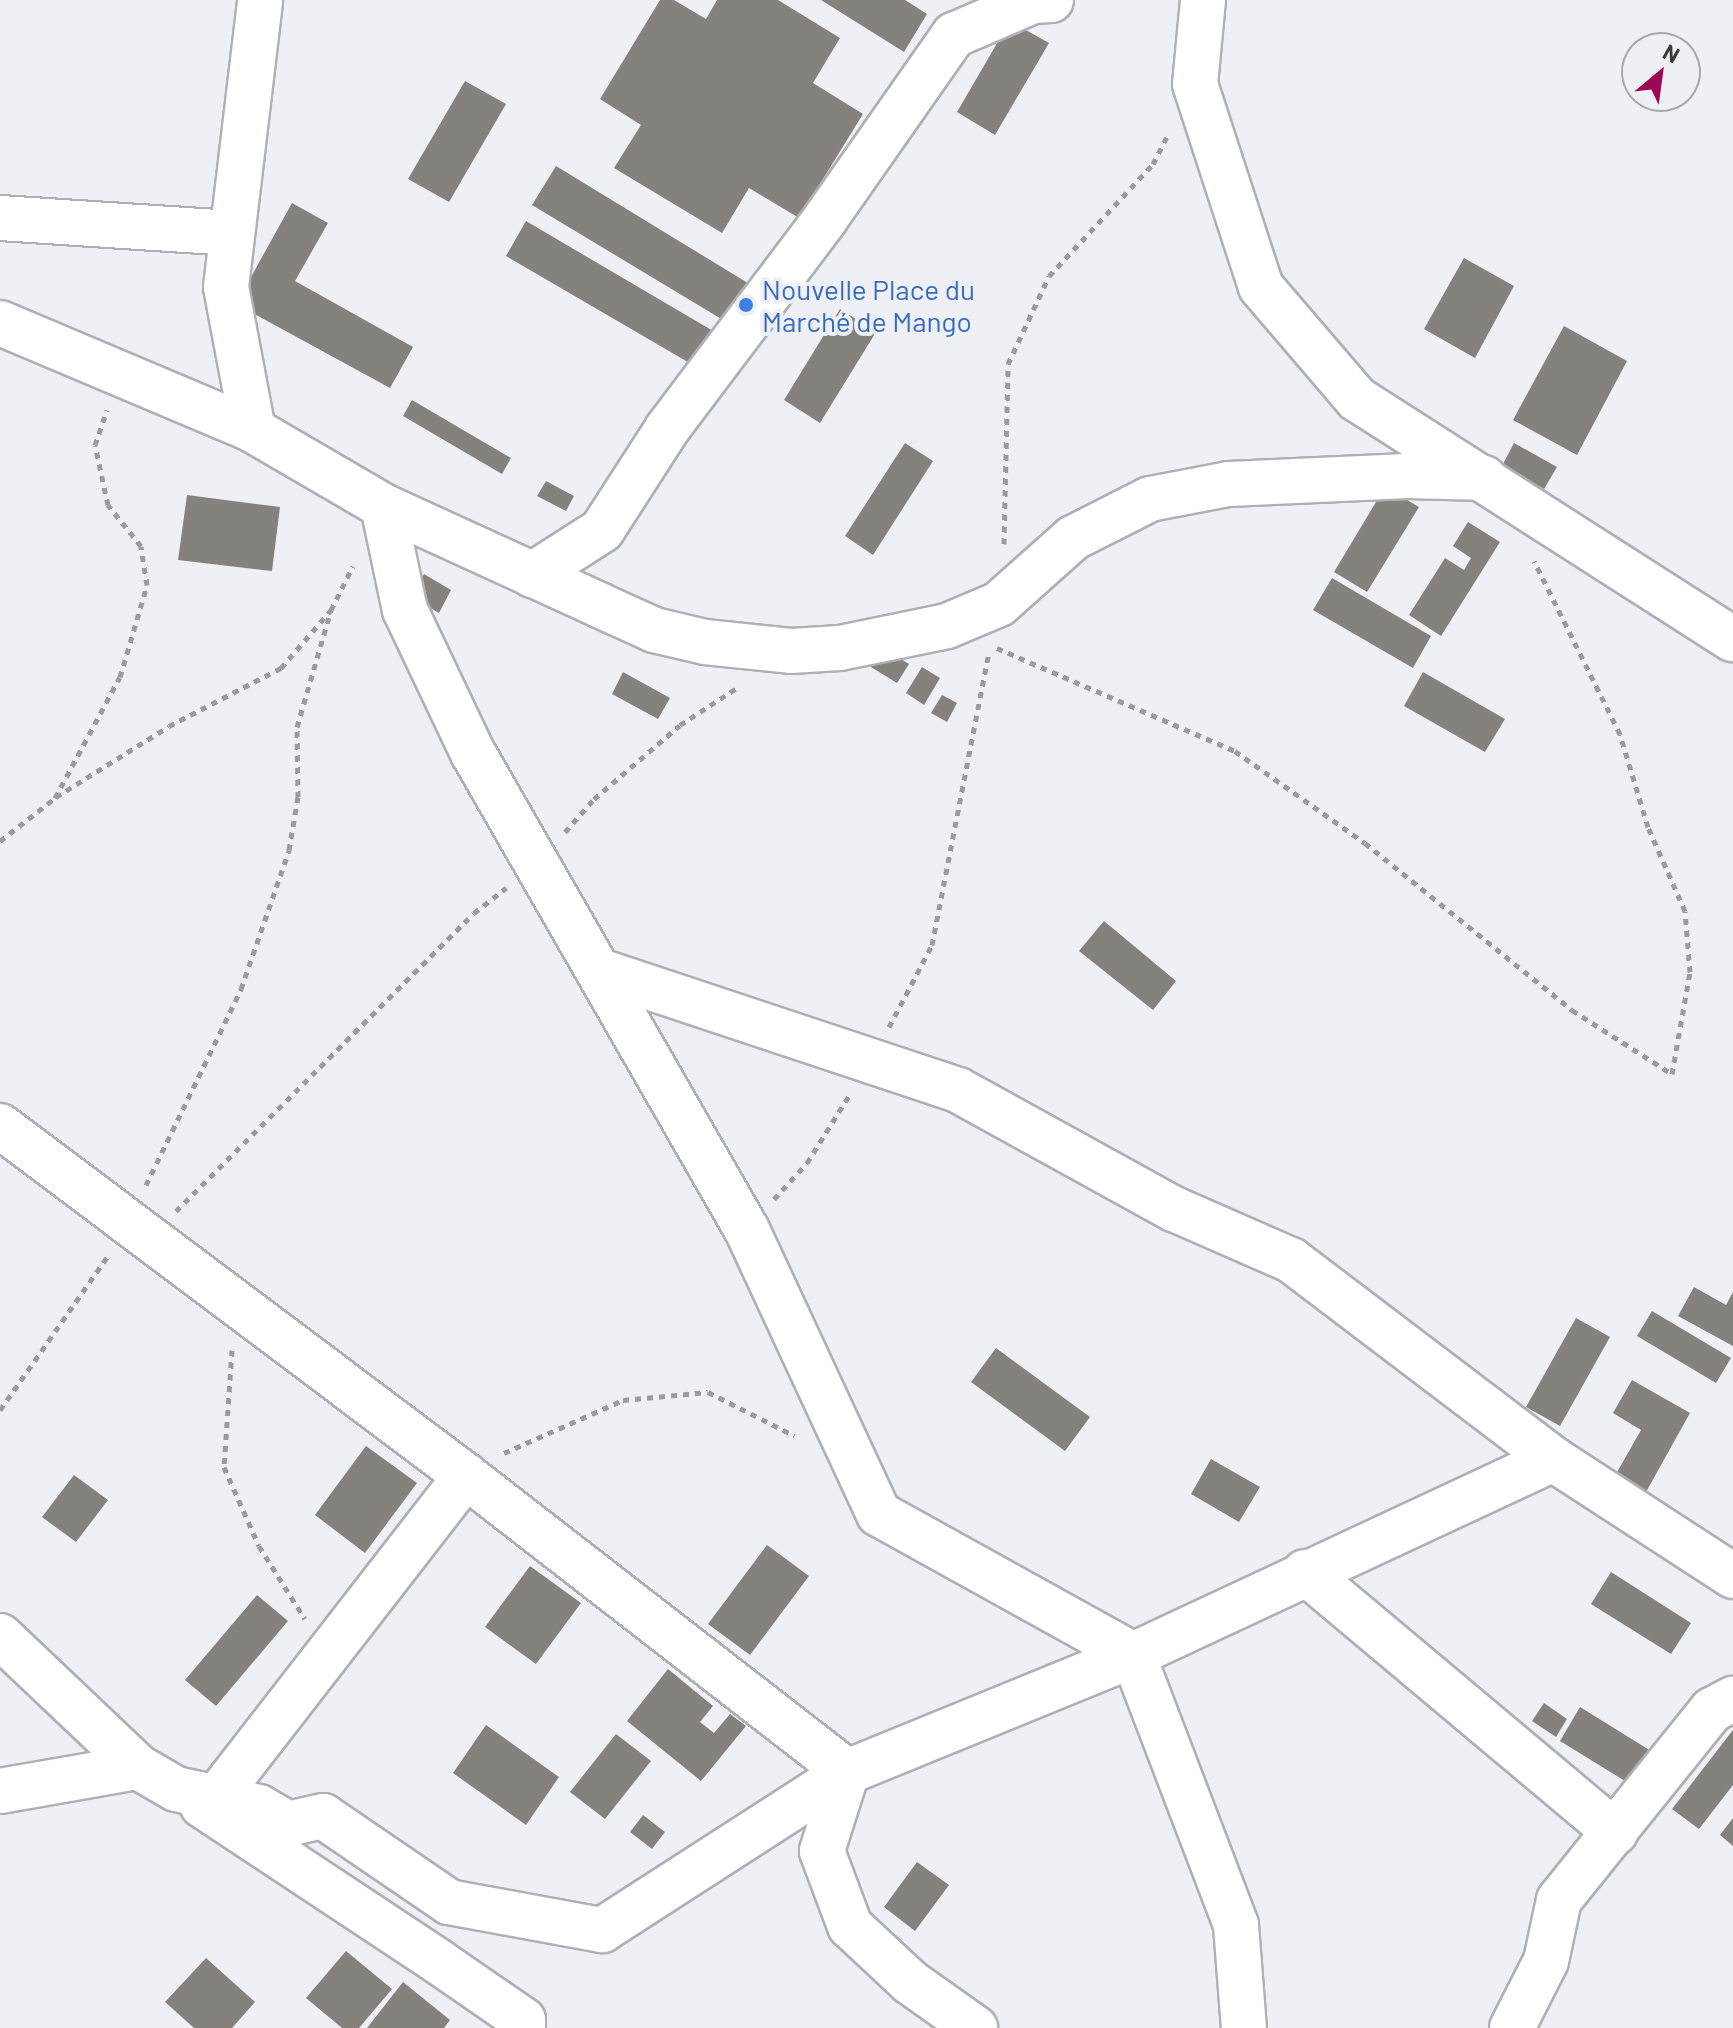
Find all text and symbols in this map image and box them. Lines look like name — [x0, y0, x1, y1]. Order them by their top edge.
north arrow — [1621, 32, 1701, 112]
text: N — [1659, 38, 1684, 68]
place label: Nouvelle Place du Marché de Mango — [762, 272, 975, 338]
marker: Nouvelle Place du Marché de Mango — [737, 296, 755, 314]

